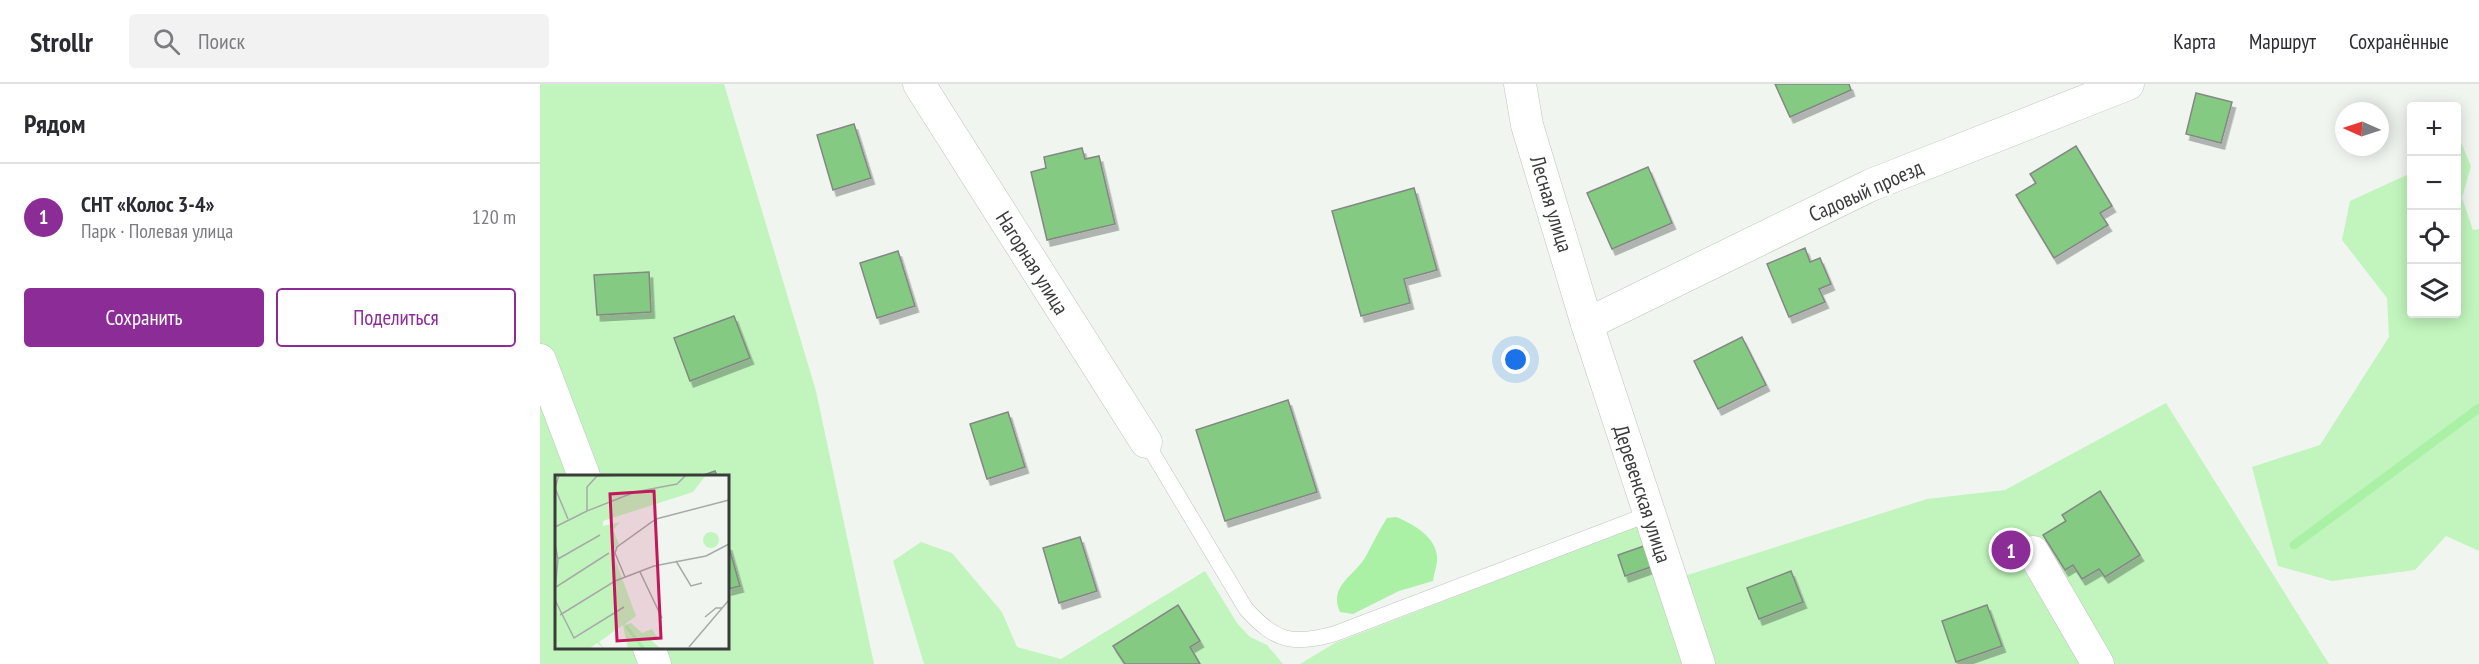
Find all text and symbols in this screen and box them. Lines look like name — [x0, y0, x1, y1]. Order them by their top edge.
search box — [129, 14, 549, 68]
text: Strollr — [30, 23, 93, 60]
icon: search — [150, 25, 183, 58]
text: Поиск — [198, 27, 245, 55]
text: Карта — [2173, 28, 2216, 55]
text: Маршрут — [2249, 28, 2316, 55]
text: Сохранённые — [2349, 28, 2449, 55]
north arrow — [2335, 102, 2389, 156]
map controls — [2407, 102, 2461, 318]
button: + — [2407, 102, 2461, 156]
text: Рядом — [24, 107, 85, 140]
street label: Лесная улица — [1524, 151, 1579, 255]
street label: Садовый проезд — [1804, 153, 1927, 228]
button: − — [2407, 156, 2461, 210]
text: СНТ «Колос 3-4» — [81, 190, 214, 218]
text: 1 — [39, 204, 48, 230]
text: 120 m — [472, 204, 516, 230]
street label: Нагорная улица — [990, 206, 1075, 319]
button: locate — [2407, 210, 2461, 264]
text: Парк · Полевая улица — [81, 218, 233, 244]
button: layers — [2407, 264, 2461, 318]
button: Сохранить — [24, 288, 264, 347]
button: Поделиться — [276, 288, 516, 347]
your location — [1501, 345, 1530, 374]
street label: Деревенская улица — [1607, 422, 1677, 566]
inset map — [555, 475, 729, 649]
pin: 1 — [1992, 528, 2030, 572]

